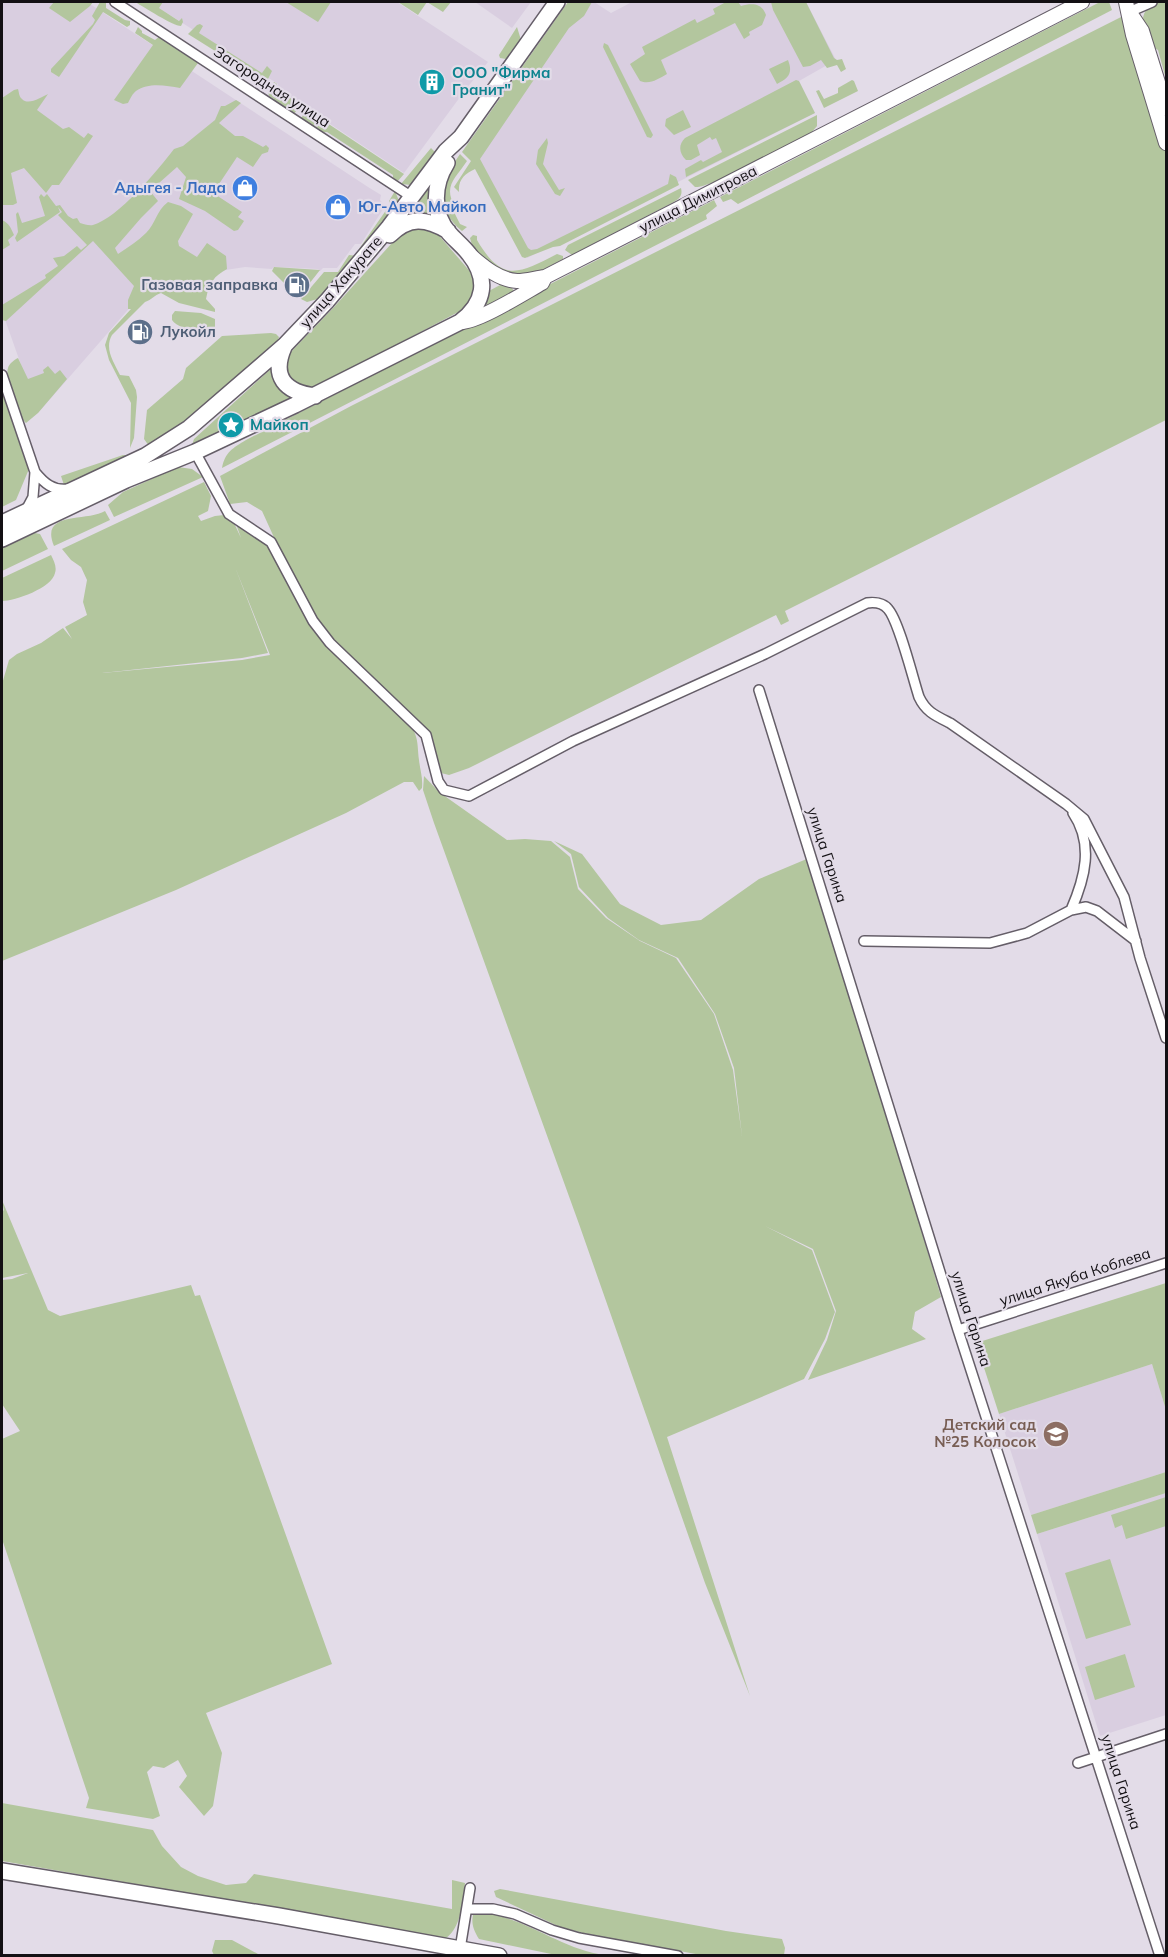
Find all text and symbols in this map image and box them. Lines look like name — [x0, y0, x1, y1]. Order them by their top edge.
street label: Загородная улица — [210, 42, 334, 131]
place label: ООО "Фирма Гранит" — [452, 63, 551, 99]
building icon: ООО "Фирма Гранит" — [417, 67, 447, 97]
street label: улица Димитрова — [636, 161, 760, 236]
shop icon: Адыгея - Лада — [230, 173, 260, 203]
place label: Адыгея - Лада — [115, 178, 226, 197]
shop icon: Юг-Авто Майкоп — [323, 192, 353, 222]
place label: Юг-Авто Майкоп — [358, 197, 487, 216]
street label: улица Хакурате — [295, 232, 386, 332]
fuel station icon: Газовая заправка — [282, 270, 312, 300]
place label: Газовая заправка — [141, 275, 278, 294]
fuel station icon: Лукойл — [125, 317, 155, 347]
place label: Лукойл — [160, 322, 216, 341]
place icon: Майкоп — [216, 410, 246, 440]
place label: Майкоп — [250, 415, 309, 434]
street label: улица Гарина — [803, 805, 852, 905]
street label: улица Якуба Коблева — [997, 1243, 1153, 1310]
street label: улица Гарина — [947, 1269, 996, 1369]
place label: Детский сад №25 Колосок — [934, 1415, 1036, 1451]
school or university icon: Детский сад №25 Колосок — [1041, 1419, 1071, 1449]
street label: улица Гарина — [1097, 1732, 1146, 1832]

